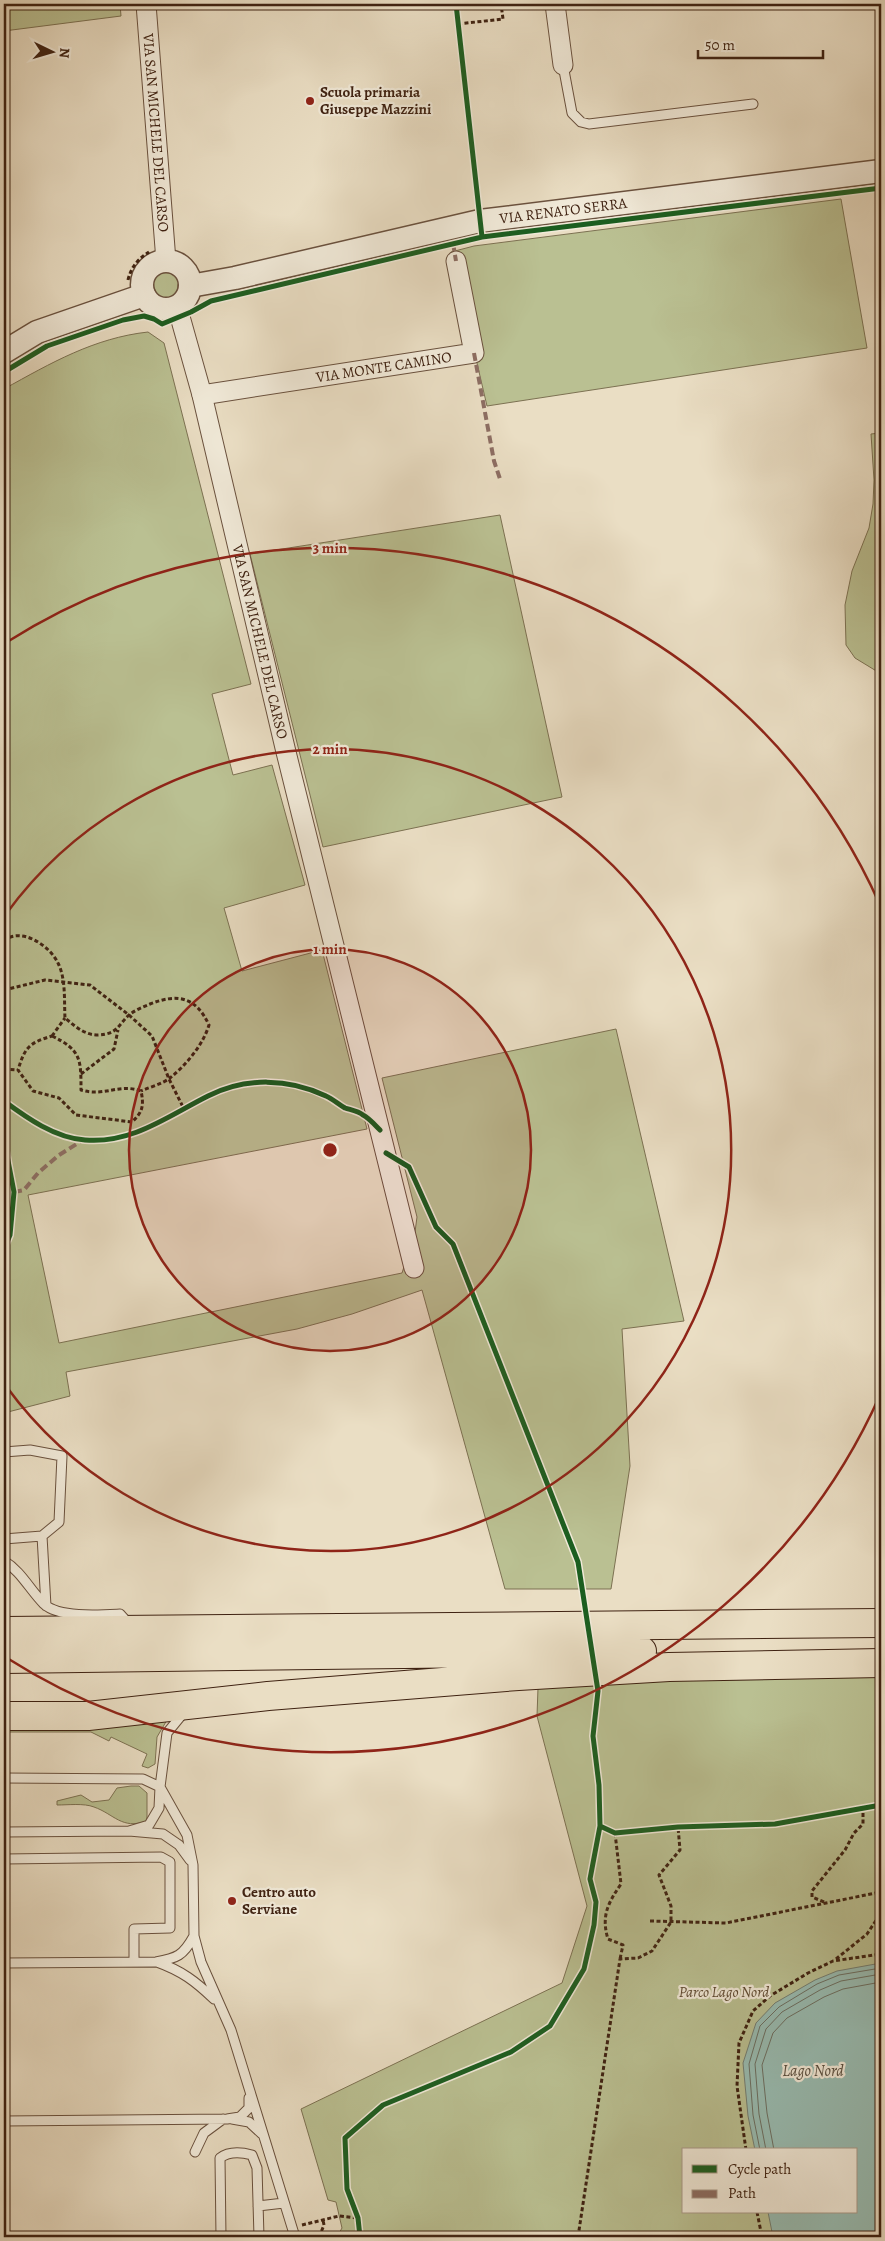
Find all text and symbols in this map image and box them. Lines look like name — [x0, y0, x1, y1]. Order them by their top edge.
north arrow — [28, 28, 78, 78]
scale bar — [698, 28, 822, 60]
street label: VIA SAN MICHELE DEL CARSO — [138, 32, 174, 233]
text: 50 m — [705, 35, 735, 55]
text: N — [55, 47, 74, 59]
place label: Scuola primaria Giuseppe Mazzini — [320, 82, 432, 119]
marker: Scuola primaria Giuseppe Mazzini — [304, 95, 316, 107]
street label: VIA RENATO SERRA — [497, 193, 628, 229]
street label: VIA MONTE CAMINO — [314, 347, 453, 387]
text: 3 min — [313, 538, 348, 558]
street label: VIA SAN MICHELE DEL CARSO — [227, 542, 293, 741]
text: 2 min — [312, 739, 348, 759]
text: 1 min — [313, 939, 347, 959]
centre of rings — [321, 1141, 339, 1159]
place label: Centro auto Serviane — [242, 1882, 316, 1919]
marker: Centro auto Serviane — [226, 1895, 238, 1907]
park label: Parco Lago Nord — [679, 1982, 769, 2002]
water label: Lago Nord — [782, 2060, 844, 2082]
legend — [682, 2148, 858, 2214]
text: Cycle path — [728, 2159, 791, 2179]
text: Path — [728, 2183, 756, 2203]

